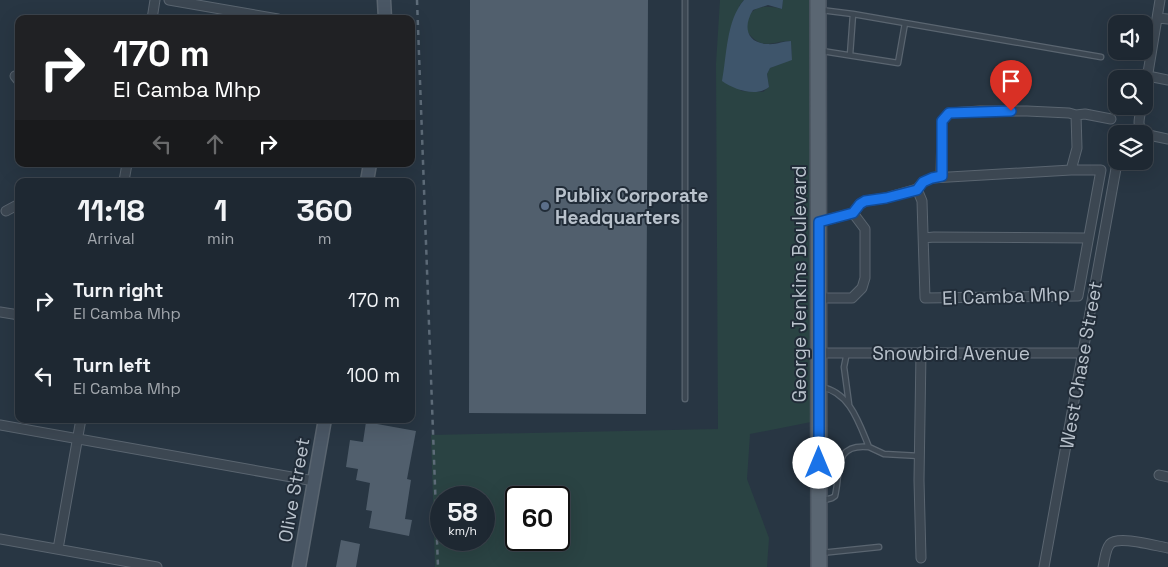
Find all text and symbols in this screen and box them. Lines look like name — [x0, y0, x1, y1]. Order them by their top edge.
map controls — [1108, 15, 1153, 170]
button: sound — [1108, 15, 1153, 60]
text: 170 m — [113, 32, 210, 76]
icon: right — [30, 35, 95, 100]
pin — [990, 60, 1032, 111]
icon: arrive — [997, 67, 1025, 95]
button: search — [1108, 70, 1153, 115]
text: El Camba Mhp — [113, 75, 261, 103]
button: layers — [1108, 125, 1153, 170]
icon: left — [148, 130, 176, 158]
icon: ahead — [201, 130, 229, 158]
icon: right — [254, 130, 282, 158]
street label: George Jenkins Boulevard — [787, 165, 812, 403]
place label: Publix Corporate Headquarters — [555, 183, 709, 230]
text: 11:18 — [77, 191, 145, 230]
text: 1 — [214, 191, 227, 230]
text: 360 — [297, 191, 353, 230]
marker: Publix Corporate Headquarters — [539, 200, 551, 212]
text: Arrival — [87, 228, 135, 249]
text: min — [207, 228, 234, 249]
text: m — [318, 228, 332, 249]
text: Turn right — [73, 278, 163, 303]
street label: West Chase Street — [1054, 279, 1108, 451]
street label: El Camba Mhp — [942, 281, 1070, 311]
icon: right — [30, 287, 58, 315]
text: 170 m — [348, 288, 400, 313]
text: El Camba Mhp — [73, 303, 181, 324]
street label: Snowbird Avenue — [872, 341, 1030, 366]
text: Turn left — [73, 353, 151, 378]
icon: left — [30, 362, 58, 390]
text: 100 m — [346, 363, 400, 388]
text: El Camba Mhp — [73, 378, 181, 399]
street label: Olive Street — [272, 436, 316, 544]
position arrow — [792, 436, 844, 488]
speed limit sign: 60 — [505, 486, 570, 551]
text: 58 — [447, 496, 478, 528]
text: km/h — [448, 523, 477, 539]

